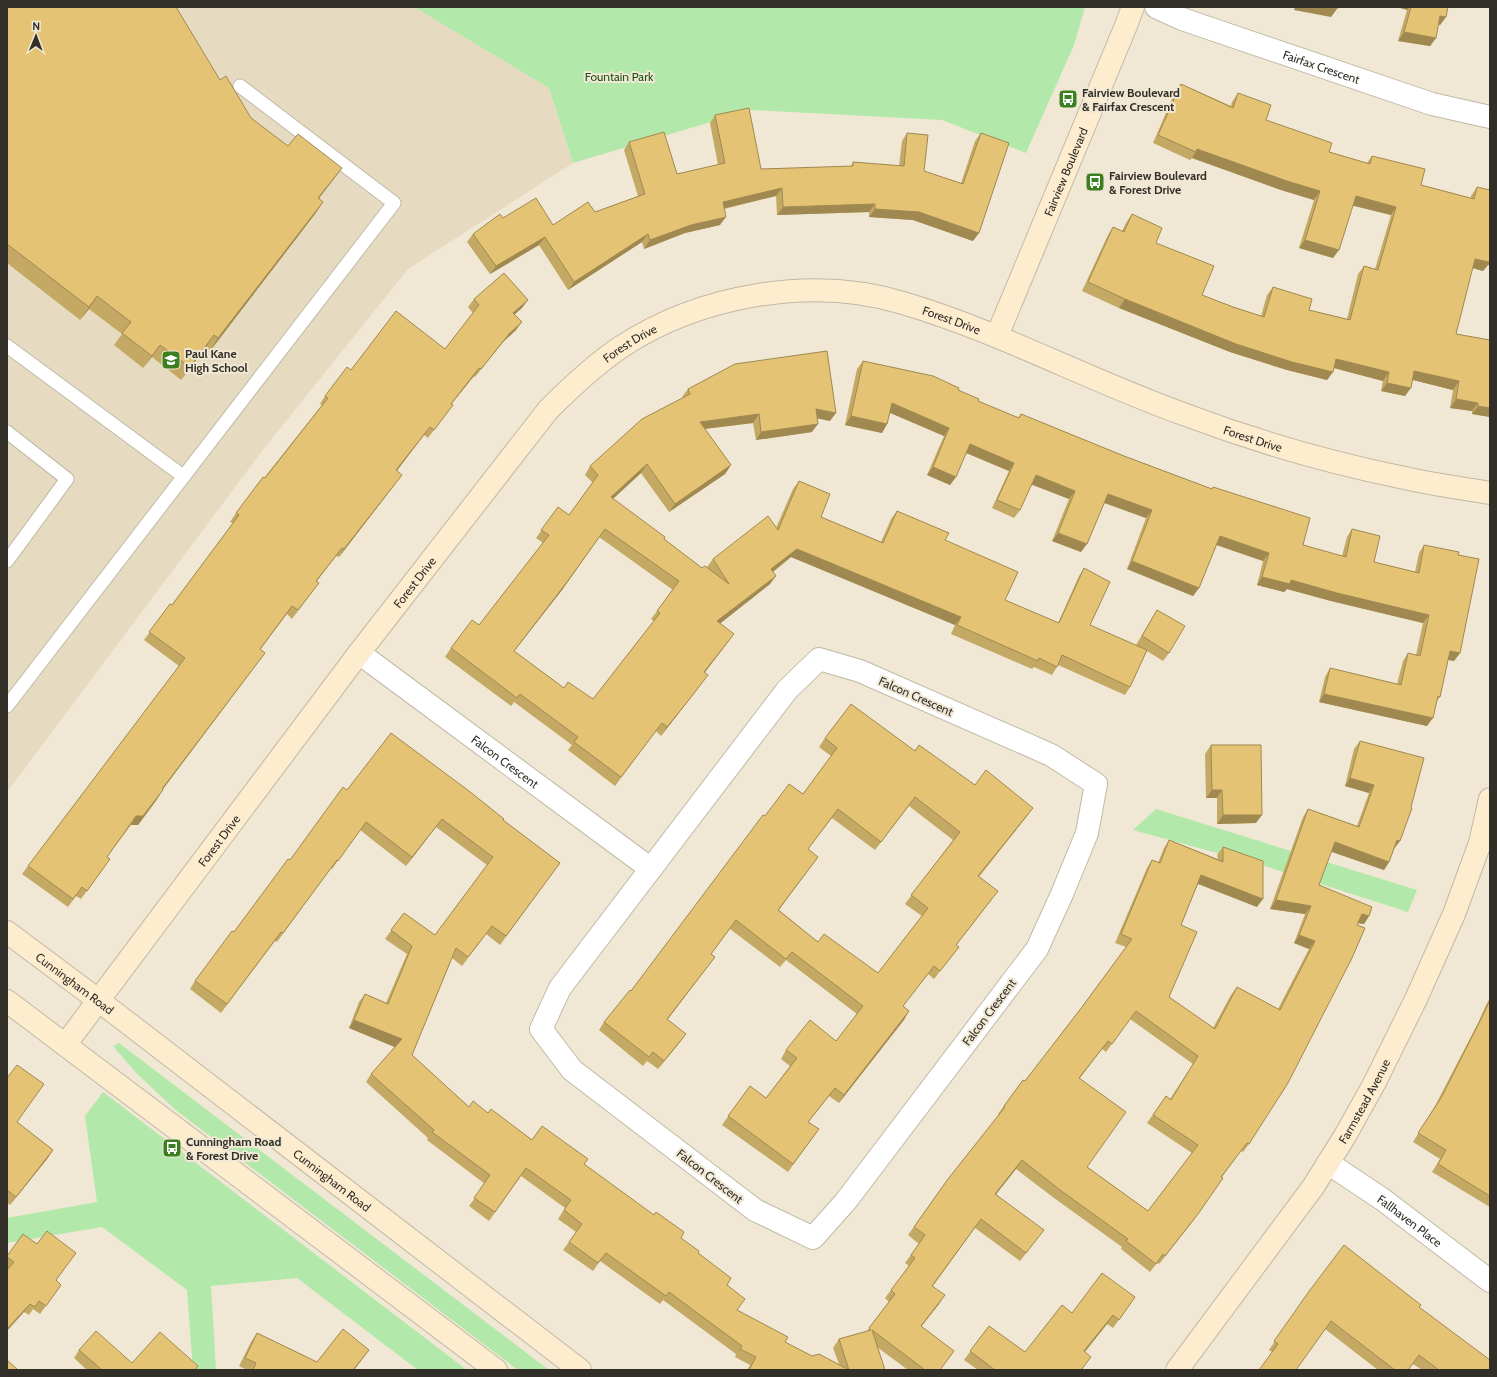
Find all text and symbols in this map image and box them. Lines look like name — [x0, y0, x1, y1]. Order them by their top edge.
north arrow — [16, 16, 56, 56]
text: N — [32, 19, 40, 33]
street label: Fairfax Crescent — [1281, 46, 1362, 86]
park label: Fountain Park — [585, 69, 654, 84]
place label: Fairview Boulevard & Fairfax Crescent — [1082, 85, 1180, 114]
bus stop icon: Fairview Boulevard & Fairfax Crescent — [1057, 88, 1079, 110]
street label: Fairview Boulevard — [1040, 125, 1090, 218]
place label: Fairview Boulevard & Forest Drive — [1109, 168, 1207, 197]
bus stop icon: Fairview Boulevard & Forest Drive — [1084, 171, 1106, 193]
street label: Forest Drive — [921, 302, 983, 337]
street label: Forest Drive — [600, 320, 659, 365]
place label: Paul Kane High School — [185, 346, 248, 375]
school or university icon: Paul Kane High School — [160, 349, 182, 371]
street label: Forest Drive — [1222, 422, 1284, 455]
street label: Forest Drive — [390, 553, 439, 611]
street label: Falcon Crescent — [877, 673, 955, 719]
street label: Falcon Crescent — [469, 731, 542, 791]
street label: Forest Drive — [194, 811, 243, 869]
street label: Cunningham Road — [33, 949, 117, 1017]
street label: Falcon Crescent — [959, 976, 1019, 1048]
street label: Farmstead Avenue — [1335, 1056, 1393, 1146]
place label: Cunningham Road & Forest Drive — [186, 1134, 281, 1163]
bus stop icon: Cunningham Road & Forest Drive — [161, 1137, 183, 1159]
street label: Cunningham Road — [291, 1145, 374, 1214]
street label: Falcon Crescent — [674, 1146, 746, 1206]
street label: Fallhaven Place — [1375, 1191, 1445, 1250]

